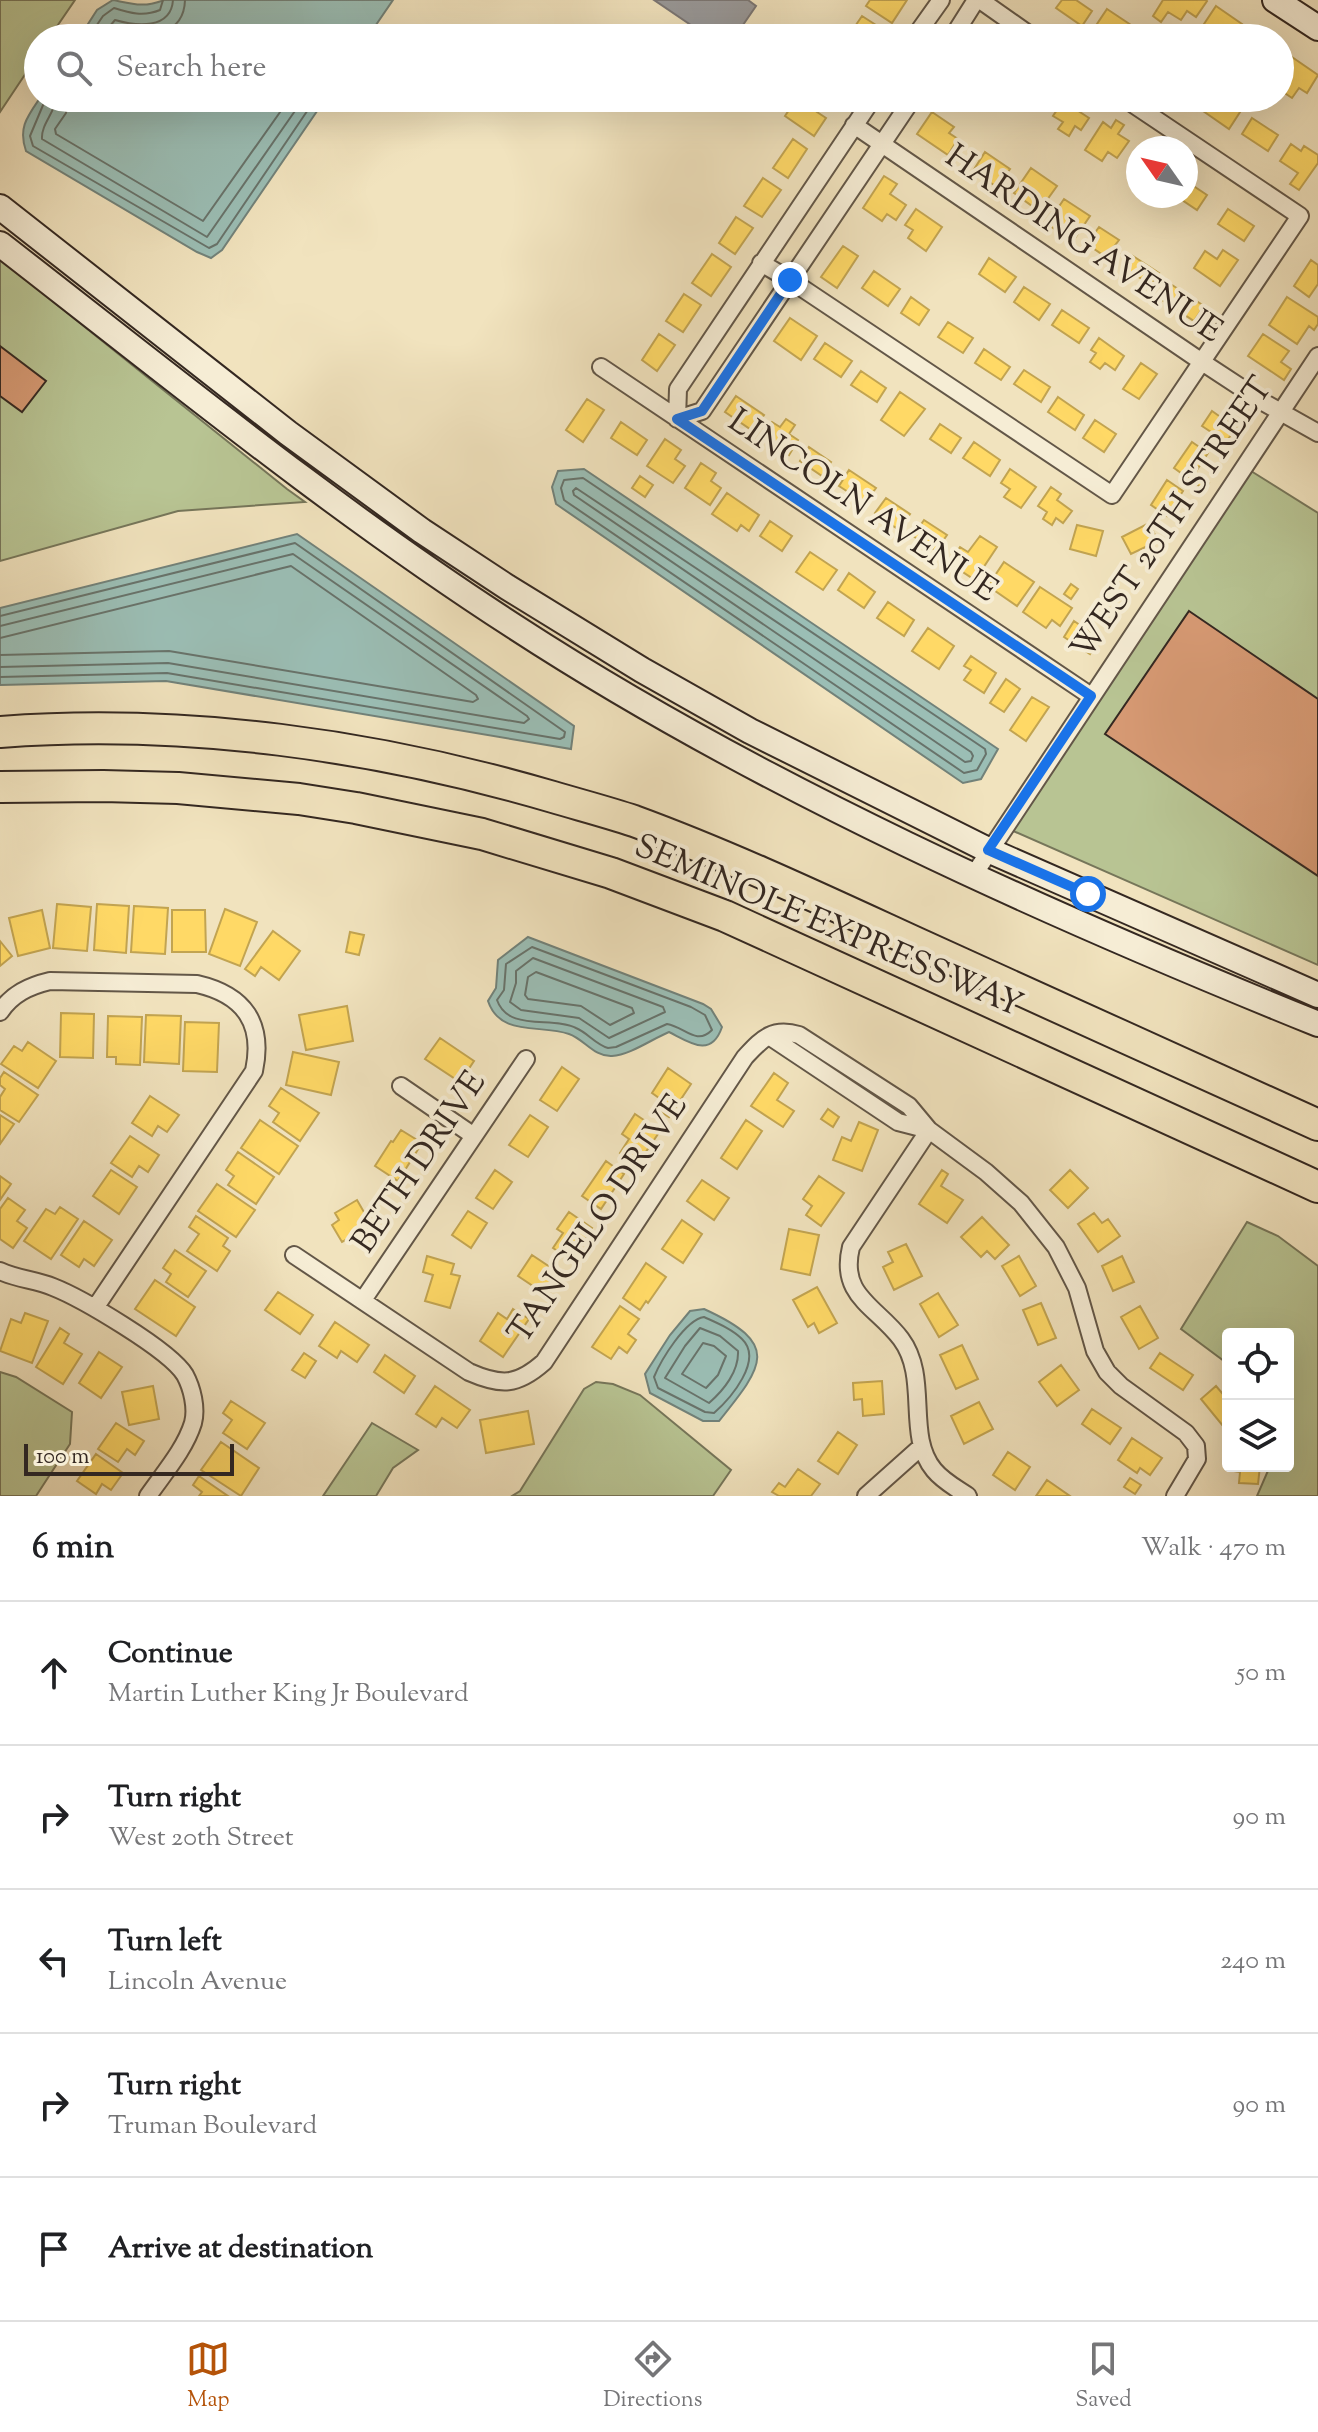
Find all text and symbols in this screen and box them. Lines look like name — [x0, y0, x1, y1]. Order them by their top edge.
search box — [24, 24, 1294, 112]
icon: search — [52, 46, 96, 90]
text: Search here — [116, 47, 266, 90]
street label: HARDING AVENUE — [934, 134, 1232, 356]
north arrow — [1126, 136, 1198, 208]
route end — [772, 262, 808, 298]
street label: WEST 20TH STREET — [1060, 368, 1286, 670]
street label: LINCOLN AVENUE — [717, 398, 1007, 616]
street label: SEMINOLE EXPRESSWAY — [626, 823, 1030, 1031]
route start — [1070, 876, 1106, 912]
street label: BETH DRIVE — [341, 1062, 499, 1264]
street label: TANGELO DRIVE — [497, 1086, 701, 1354]
map controls — [1222, 1328, 1294, 1472]
button: locate — [1222, 1328, 1294, 1400]
button: layers — [1222, 1400, 1294, 1472]
scale bar — [24, 1440, 234, 1476]
text: 100 m — [36, 1442, 89, 1474]
text: 6 min — [32, 1524, 114, 1573]
text: Walk · 470 m — [1141, 1530, 1286, 1567]
text: Continue — [108, 1633, 233, 1676]
icon: ahead — [32, 1651, 76, 1695]
text: 50 m — [1236, 1655, 1286, 1692]
text: Martin Luther King Jr Boulevard — [108, 1676, 469, 1713]
text: Turn right — [108, 1777, 241, 1820]
icon: right — [32, 1795, 76, 1839]
text: 90 m — [1233, 1799, 1286, 1836]
text: West 20th Street — [108, 1820, 294, 1857]
text: Turn left — [108, 1921, 222, 1964]
icon: left — [32, 1939, 76, 1983]
text: 240 m — [1220, 1943, 1286, 1980]
text: Lincoln Avenue — [108, 1964, 287, 2001]
text: Turn right — [108, 2065, 241, 2108]
icon: right — [32, 2083, 76, 2127]
text: 90 m — [1233, 2087, 1286, 2124]
text: Truman Boulevard — [108, 2108, 317, 2145]
icon: arrive — [32, 2227, 76, 2271]
text: Arrive at destination — [108, 2228, 373, 2271]
tab: Map — [186, 2337, 230, 2417]
tab: Directions — [603, 2337, 702, 2417]
tab: Saved — [1075, 2337, 1132, 2417]

